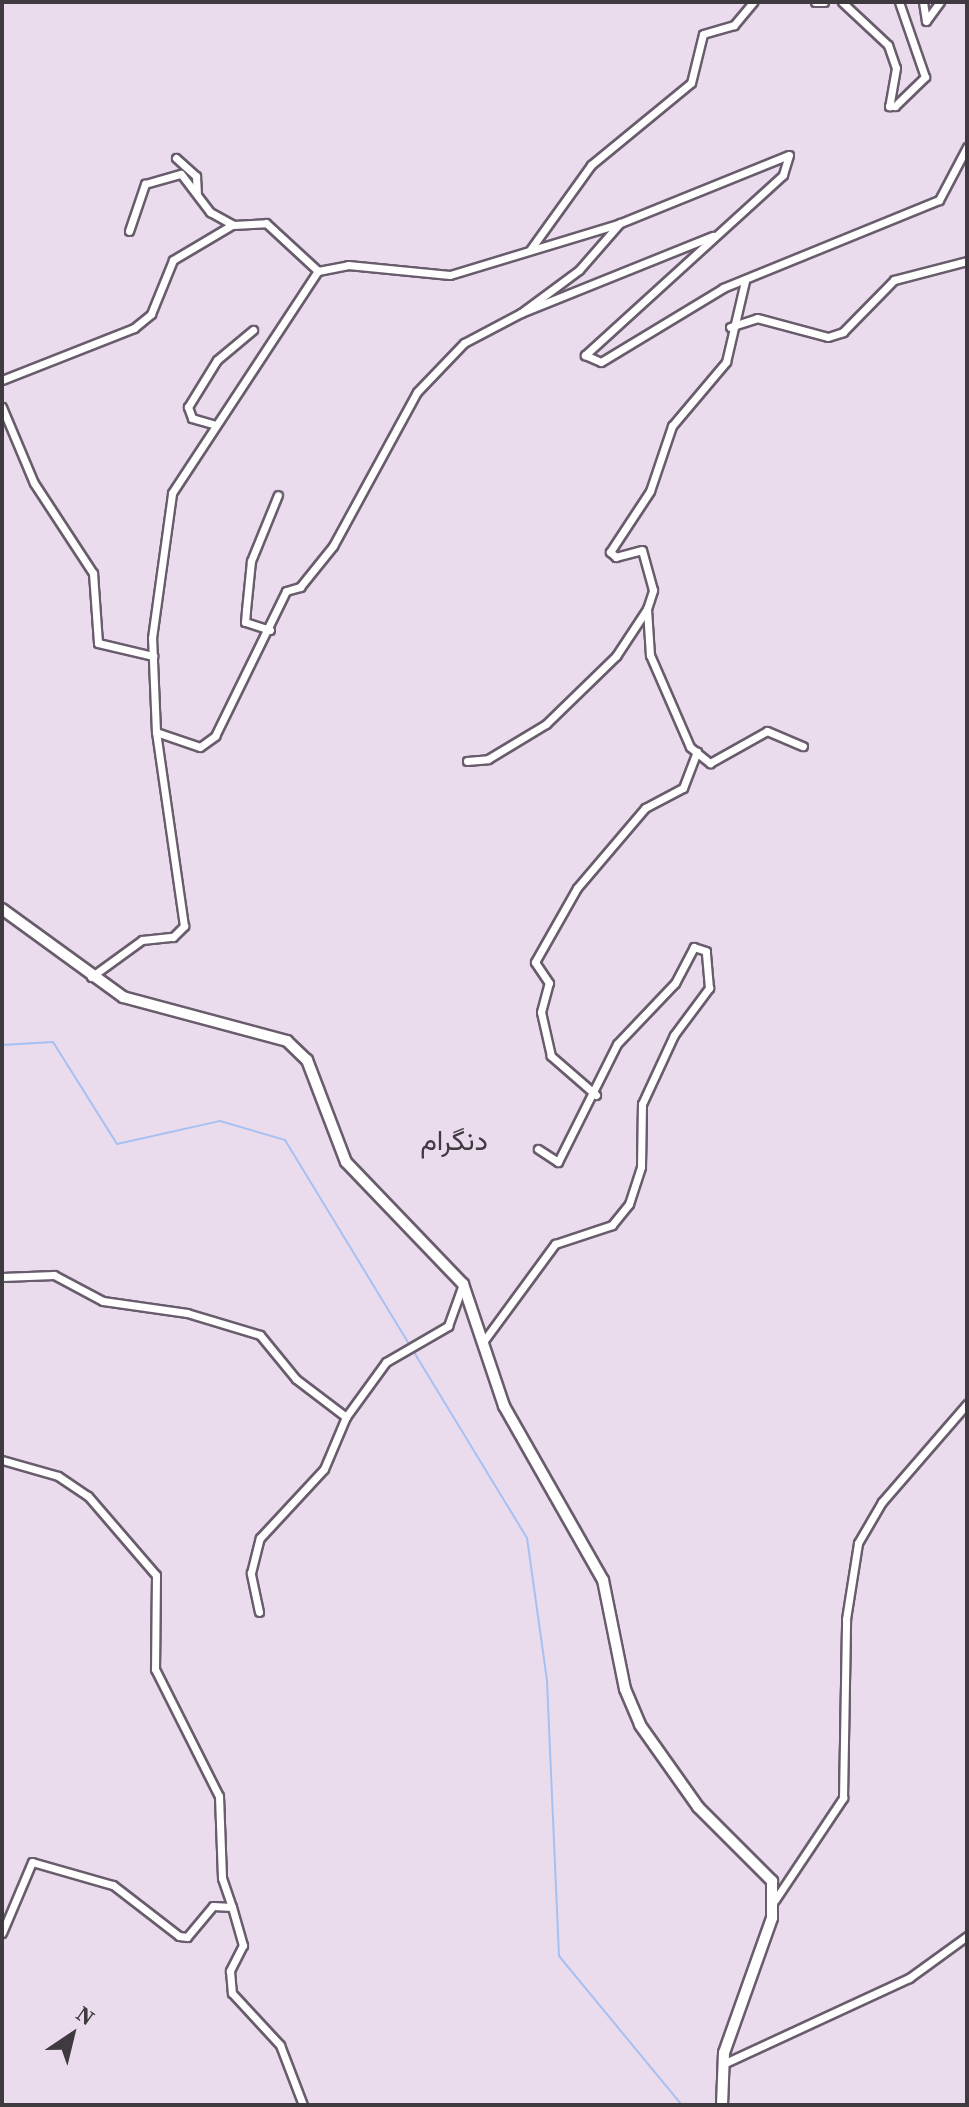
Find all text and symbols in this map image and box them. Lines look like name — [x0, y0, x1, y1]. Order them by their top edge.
district label: دنگرام — [420, 1123, 488, 1157]
north arrow — [32, 1995, 112, 2075]
text: N — [71, 1998, 101, 2032]

